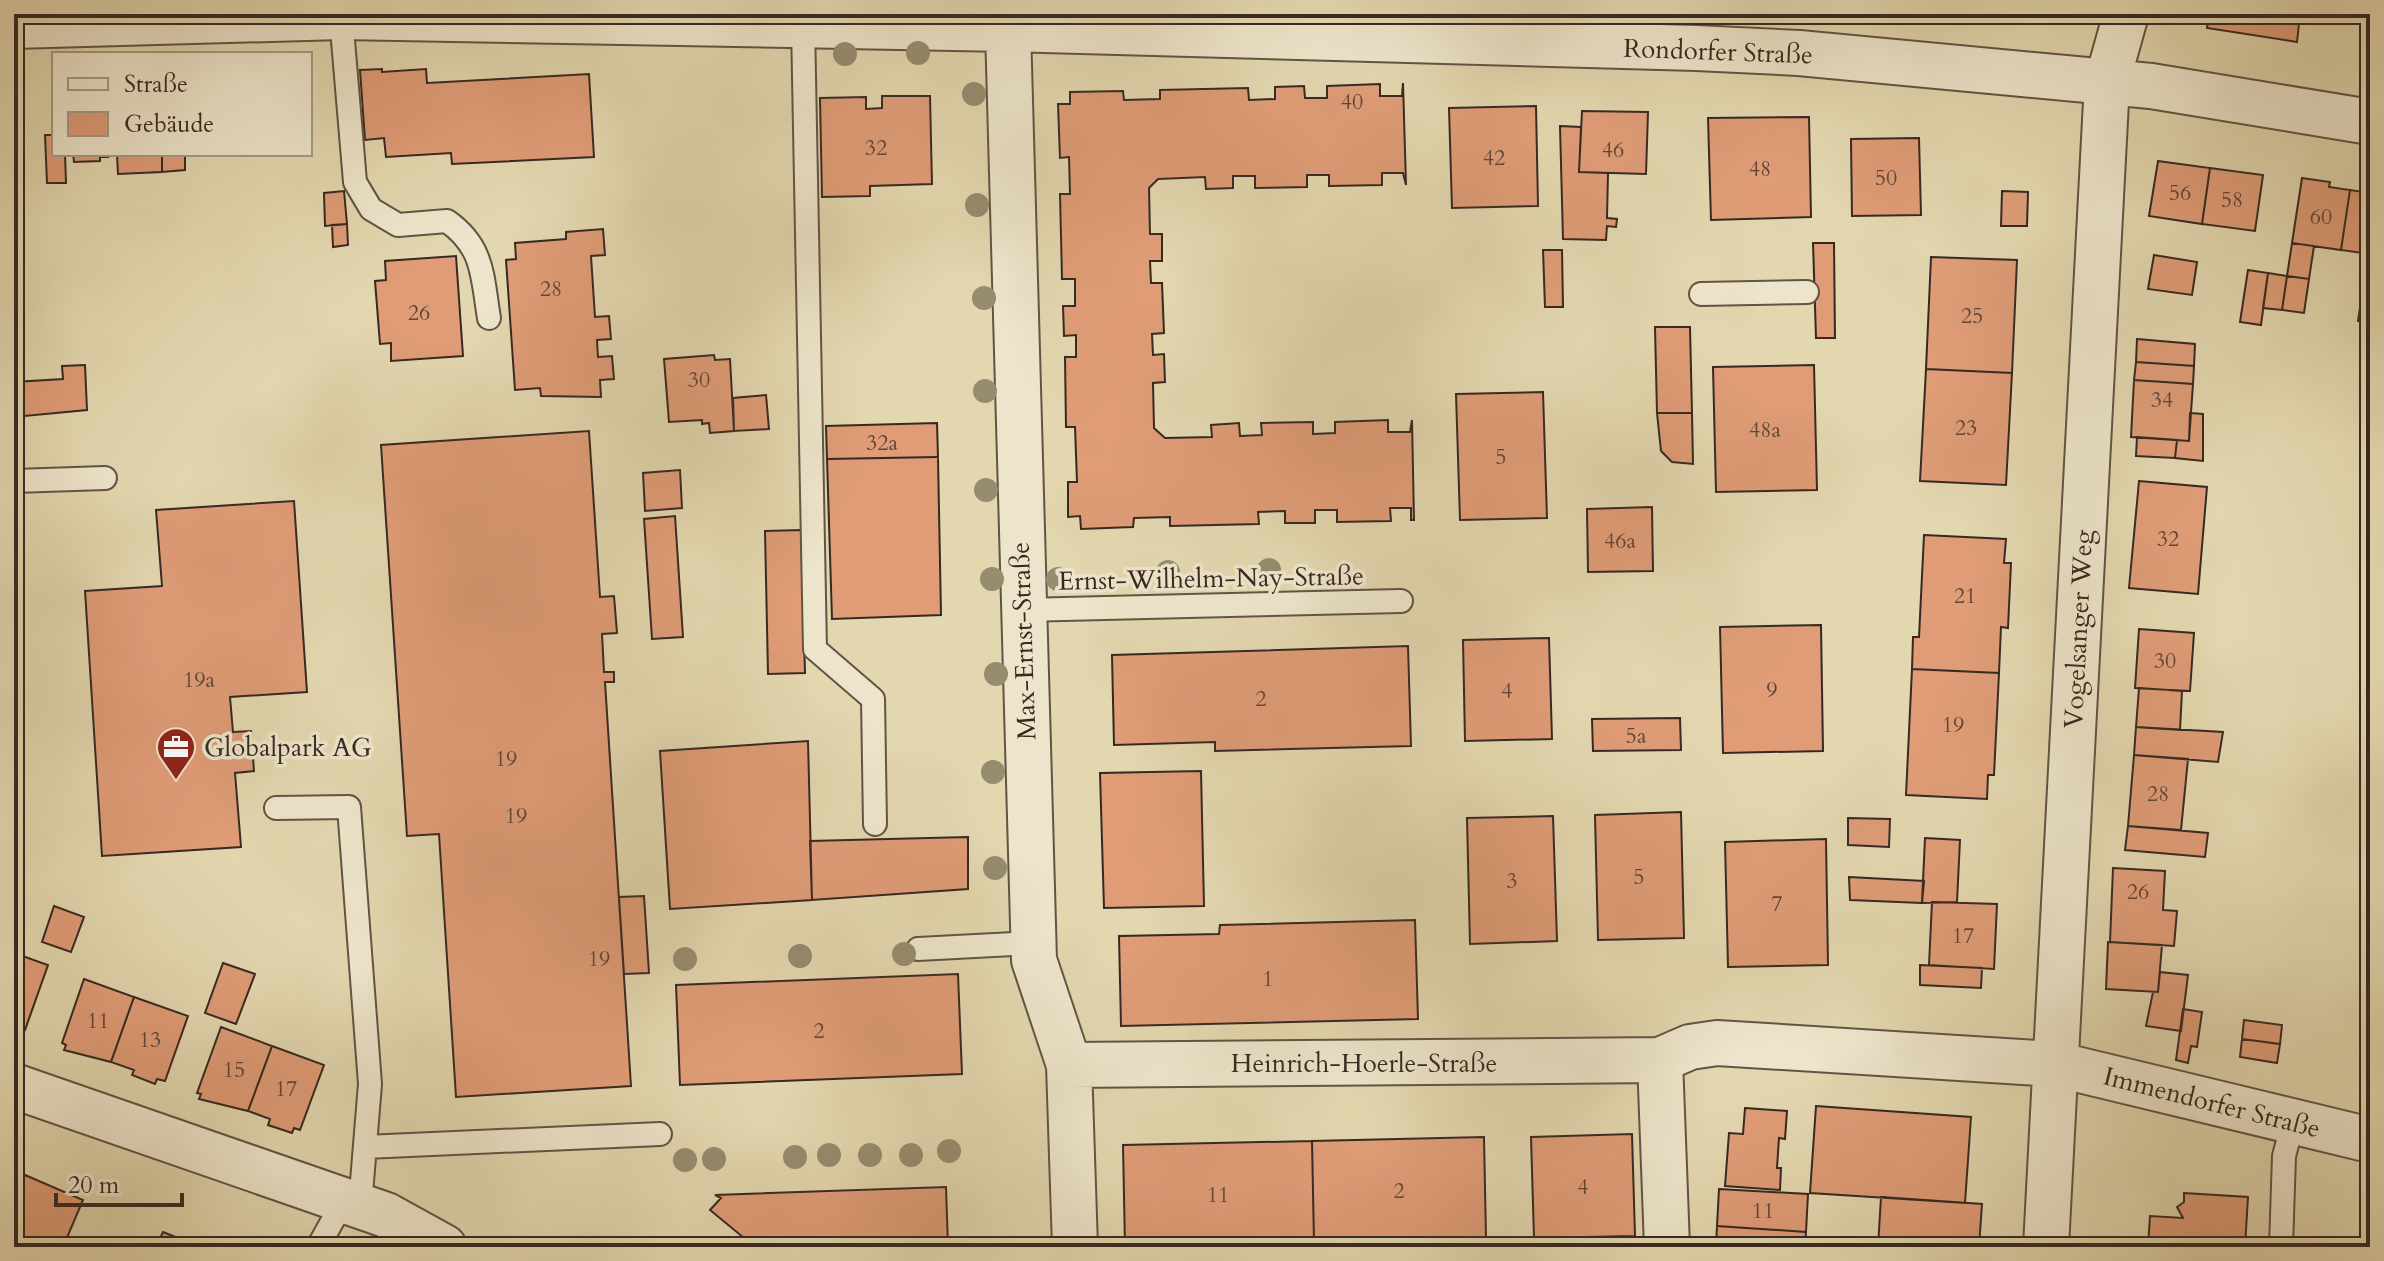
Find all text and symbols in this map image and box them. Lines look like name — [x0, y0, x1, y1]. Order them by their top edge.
street label: Rondorfer Straße — [1623, 31, 1813, 72]
legend — [52, 52, 312, 156]
text: Straße — [124, 68, 188, 101]
house number: 40 — [1341, 87, 1363, 117]
text: Gebäude — [124, 108, 214, 141]
house number: 32 — [865, 133, 887, 163]
house number: 46 — [1602, 135, 1624, 165]
house number: 42 — [1483, 143, 1505, 173]
house number: 48 — [1749, 154, 1771, 184]
house number: 50 — [1875, 163, 1897, 193]
house number: 56 — [2169, 178, 2191, 208]
house number: 58 — [2221, 185, 2243, 215]
house number: 60 — [2310, 202, 2332, 232]
house number: 28 — [540, 274, 562, 304]
house number: 26 — [408, 298, 430, 328]
house number: 25 — [1961, 301, 1983, 331]
house number: 30 — [688, 365, 710, 395]
house number: 34 — [2151, 385, 2173, 415]
house number: 23 — [1955, 413, 1977, 443]
house number: 48a — [1749, 415, 1782, 445]
house number: 32a — [866, 428, 899, 458]
house number: 5 — [1495, 442, 1507, 472]
house number: 32 — [2157, 524, 2179, 554]
house number: 46a — [1604, 526, 1637, 556]
street label: Vogelsanger Weg — [2056, 528, 2101, 729]
street label: Max-Ernst-Straße — [1003, 541, 1044, 741]
street label: Ernst-Wilhelm-Nay-Straße — [1058, 558, 1364, 599]
house number: 21 — [1954, 581, 1976, 611]
house number: 30 — [2154, 646, 2176, 676]
house number: 19a — [183, 665, 216, 695]
house number: 9 — [1766, 675, 1778, 705]
house number: 4 — [1501, 676, 1513, 706]
house number: 2 — [1255, 684, 1267, 714]
house number: 19 — [1942, 710, 1964, 740]
house number: 5a — [1626, 721, 1647, 751]
office icon: Globalpark AG — [155, 726, 197, 781]
place label: Globalpark AG — [204, 730, 372, 765]
house number: 19 — [495, 744, 517, 774]
house number: 28 — [2147, 779, 2169, 809]
house number: 19 — [505, 801, 527, 831]
house number: 5 — [1633, 862, 1645, 892]
house number: 3 — [1506, 866, 1518, 896]
house number: 26 — [2127, 877, 2149, 907]
house number: 7 — [1771, 889, 1783, 919]
house number: 17 — [1952, 921, 1974, 951]
house number: 19 — [588, 944, 610, 974]
house number: 1 — [1262, 964, 1274, 994]
house number: 11 — [87, 1006, 109, 1036]
house number: 2 — [813, 1016, 825, 1046]
house number: 13 — [139, 1025, 161, 1055]
street label: Heinrich-Hoerle-Straße — [1231, 1046, 1497, 1081]
house number: 15 — [223, 1055, 245, 1085]
street label: Immendorfer Straße — [2100, 1059, 2324, 1146]
house number: 17 — [275, 1074, 297, 1104]
scale bar — [56, 1157, 182, 1207]
text: 20 m — [68, 1169, 120, 1202]
house number: 4 — [1577, 1172, 1589, 1202]
house number: 2 — [1393, 1176, 1405, 1206]
house number: 11 — [1207, 1180, 1229, 1210]
house number: 11 — [1752, 1196, 1774, 1226]

